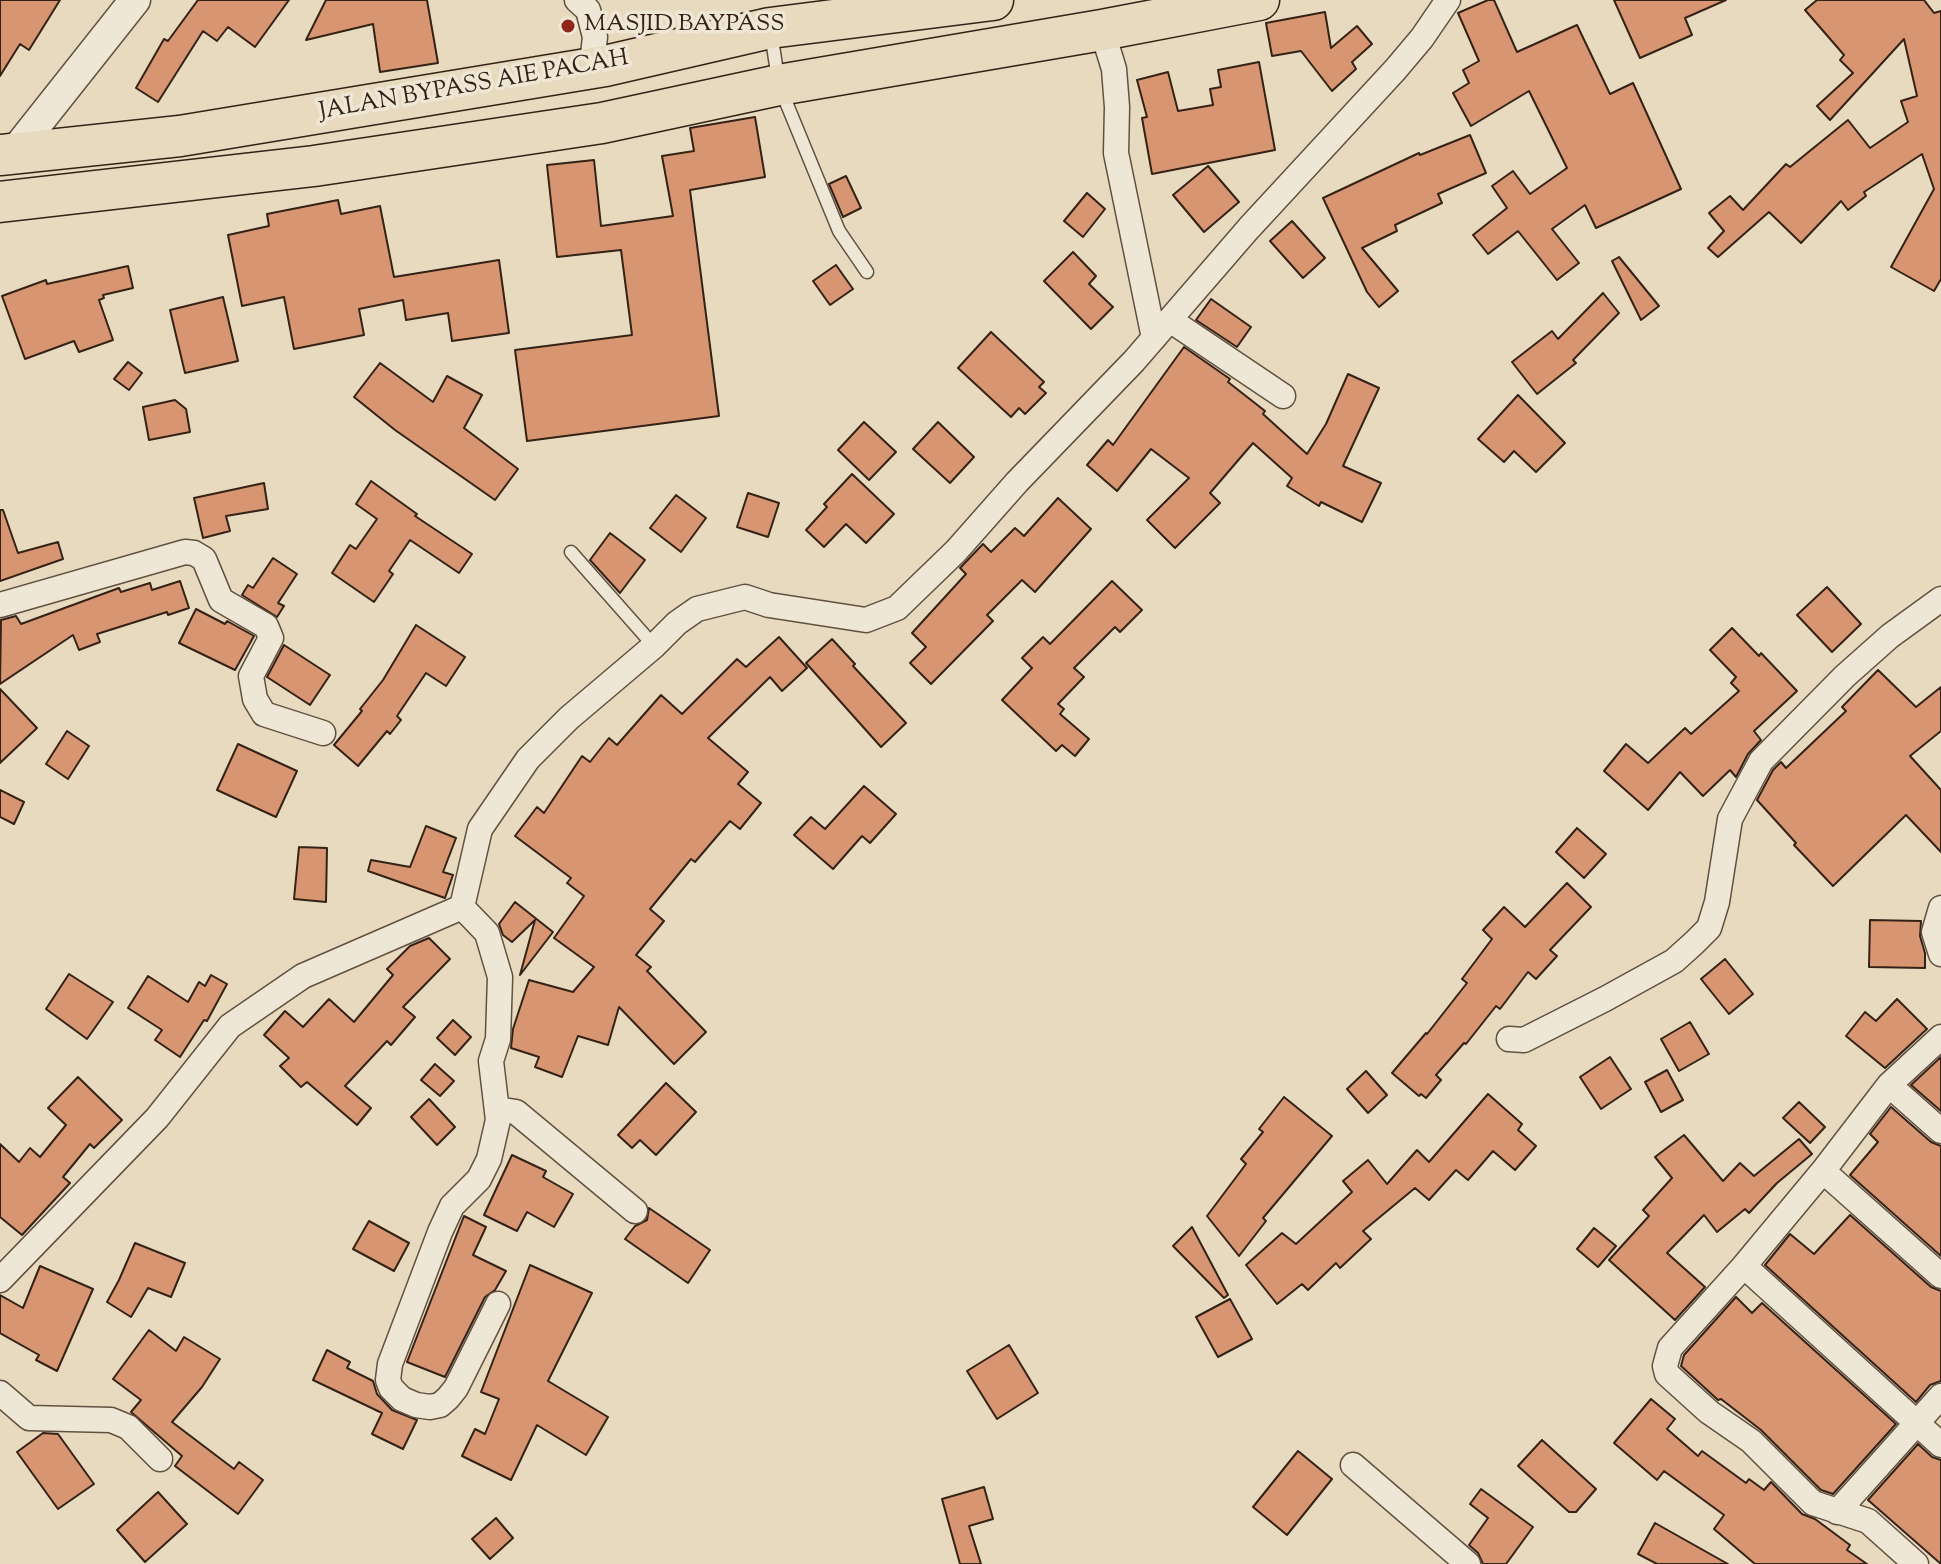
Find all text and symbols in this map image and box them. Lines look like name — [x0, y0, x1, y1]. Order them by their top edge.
place label: MASJID BAYPASS — [584, 12, 785, 40]
marker: MASJID BAYPASS — [559, 17, 577, 35]
street label: JALAN BYPASS AIE PACAH — [317, 46, 631, 128]

